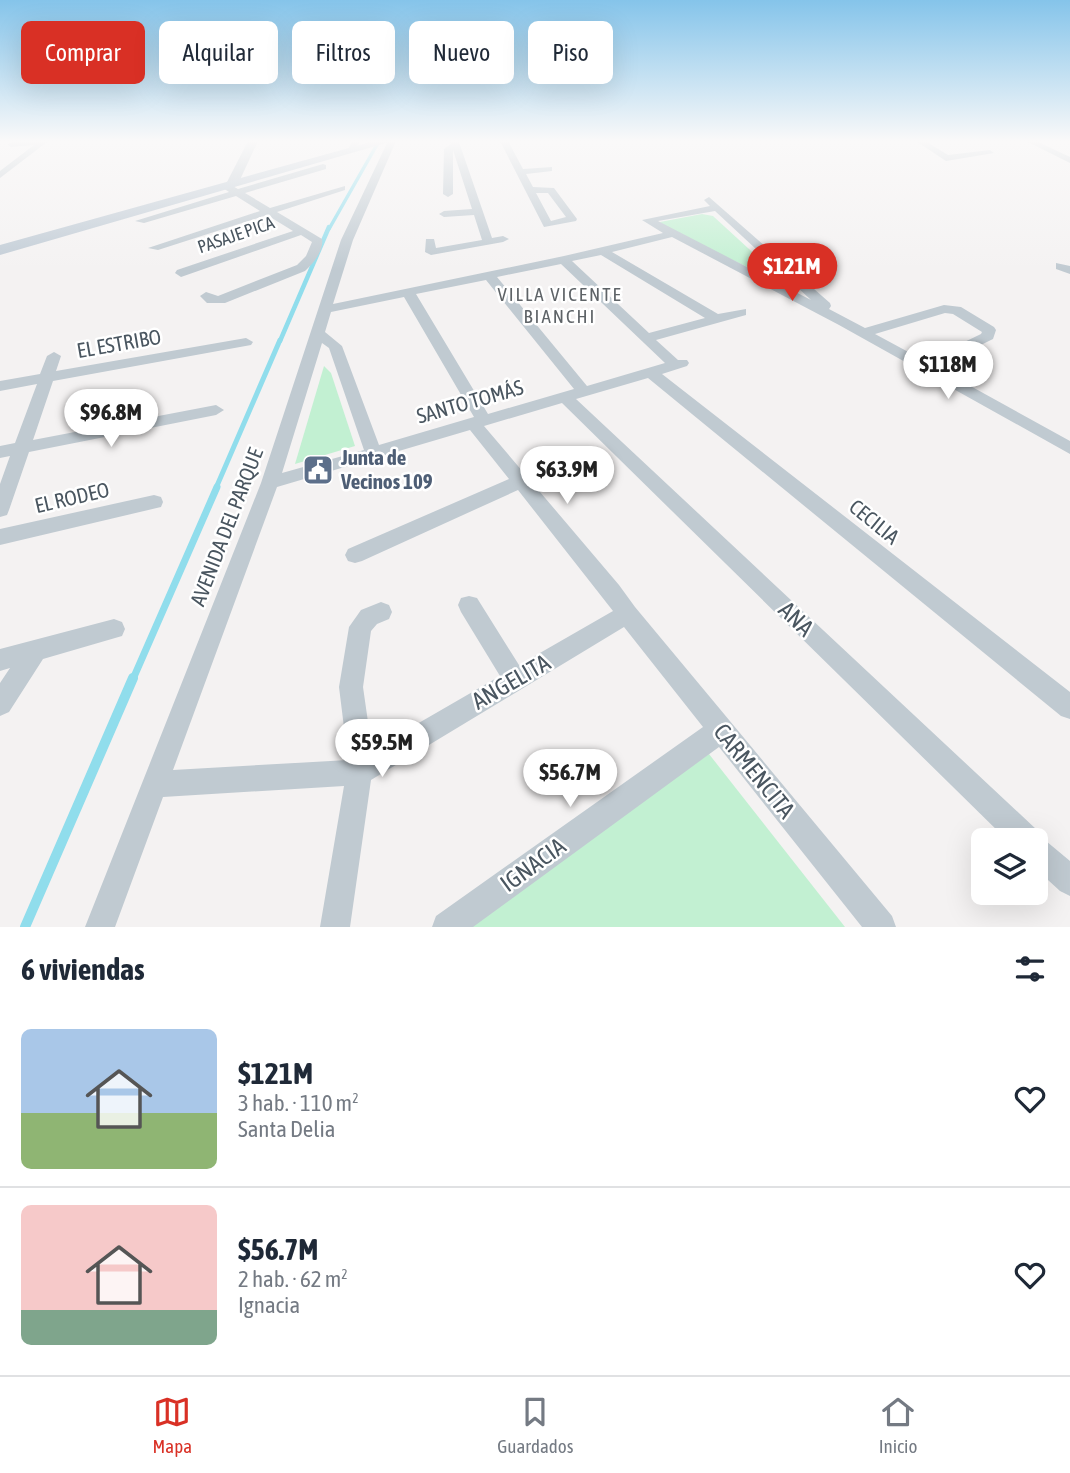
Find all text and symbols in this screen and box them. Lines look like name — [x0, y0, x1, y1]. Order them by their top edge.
chip: Comprar — [21, 21, 145, 84]
chip: Alquilar — [159, 21, 278, 84]
chip: Filtros — [292, 21, 395, 84]
chip: Nuevo — [409, 21, 514, 84]
chip: Piso — [528, 21, 613, 84]
street label: PASAJE PICA — [195, 212, 277, 257]
pin: $121M — [743, 244, 841, 303]
text: $121M — [763, 253, 821, 279]
district label: VILLA VICENTE BIANCHI — [497, 283, 623, 327]
street label: EL ESTRIBO — [75, 324, 163, 362]
pin: $118M — [899, 342, 997, 401]
text: $118M — [919, 351, 977, 377]
street label: SANTO TOMÁS — [414, 374, 526, 428]
pin: $96.8M — [54, 390, 168, 449]
text: $96.8M — [80, 399, 142, 425]
street label: AVENIDA DEL PARQUE — [185, 444, 267, 609]
place label: Junta de Vecinos 109 — [340, 445, 433, 493]
pin: $63.9M — [510, 447, 624, 506]
public building icon: Junta de Vecinos 109 — [301, 453, 335, 487]
text: $63.9M — [536, 456, 598, 482]
street label: EL RODEO — [32, 477, 111, 517]
street label: CECILIA — [845, 494, 905, 549]
street label: ANA — [773, 596, 819, 642]
street label: ANGELITA — [467, 648, 555, 715]
street label: CARMENCITA — [708, 718, 801, 823]
pin: $59.5M — [325, 720, 439, 779]
text: $59.5M — [351, 729, 413, 755]
pin: $56.7M — [513, 750, 627, 809]
text: $56.7M — [539, 759, 601, 785]
map controls — [971, 828, 1048, 905]
button: layers — [971, 828, 1048, 905]
street label: IGNACIA — [495, 832, 571, 897]
icon: filters — [1011, 950, 1049, 988]
text: 6 viviendas — [21, 952, 145, 986]
text: $121M — [238, 1056, 313, 1090]
icon: home — [77, 1057, 161, 1141]
icon: heart — [1011, 1080, 1049, 1118]
text: 3 hab. · 110 m² — [238, 1090, 359, 1116]
text: Santa Delia — [238, 1116, 335, 1142]
text: $56.7M — [238, 1232, 318, 1266]
icon: home — [77, 1233, 161, 1317]
icon: heart — [1011, 1256, 1049, 1294]
text: 2 hab. · 62 m² — [238, 1266, 348, 1292]
text: Ignacia — [238, 1292, 300, 1318]
tab: Mapa — [153, 1393, 192, 1457]
tab: Guardados — [497, 1393, 573, 1457]
tab: Inicio — [879, 1393, 917, 1457]

